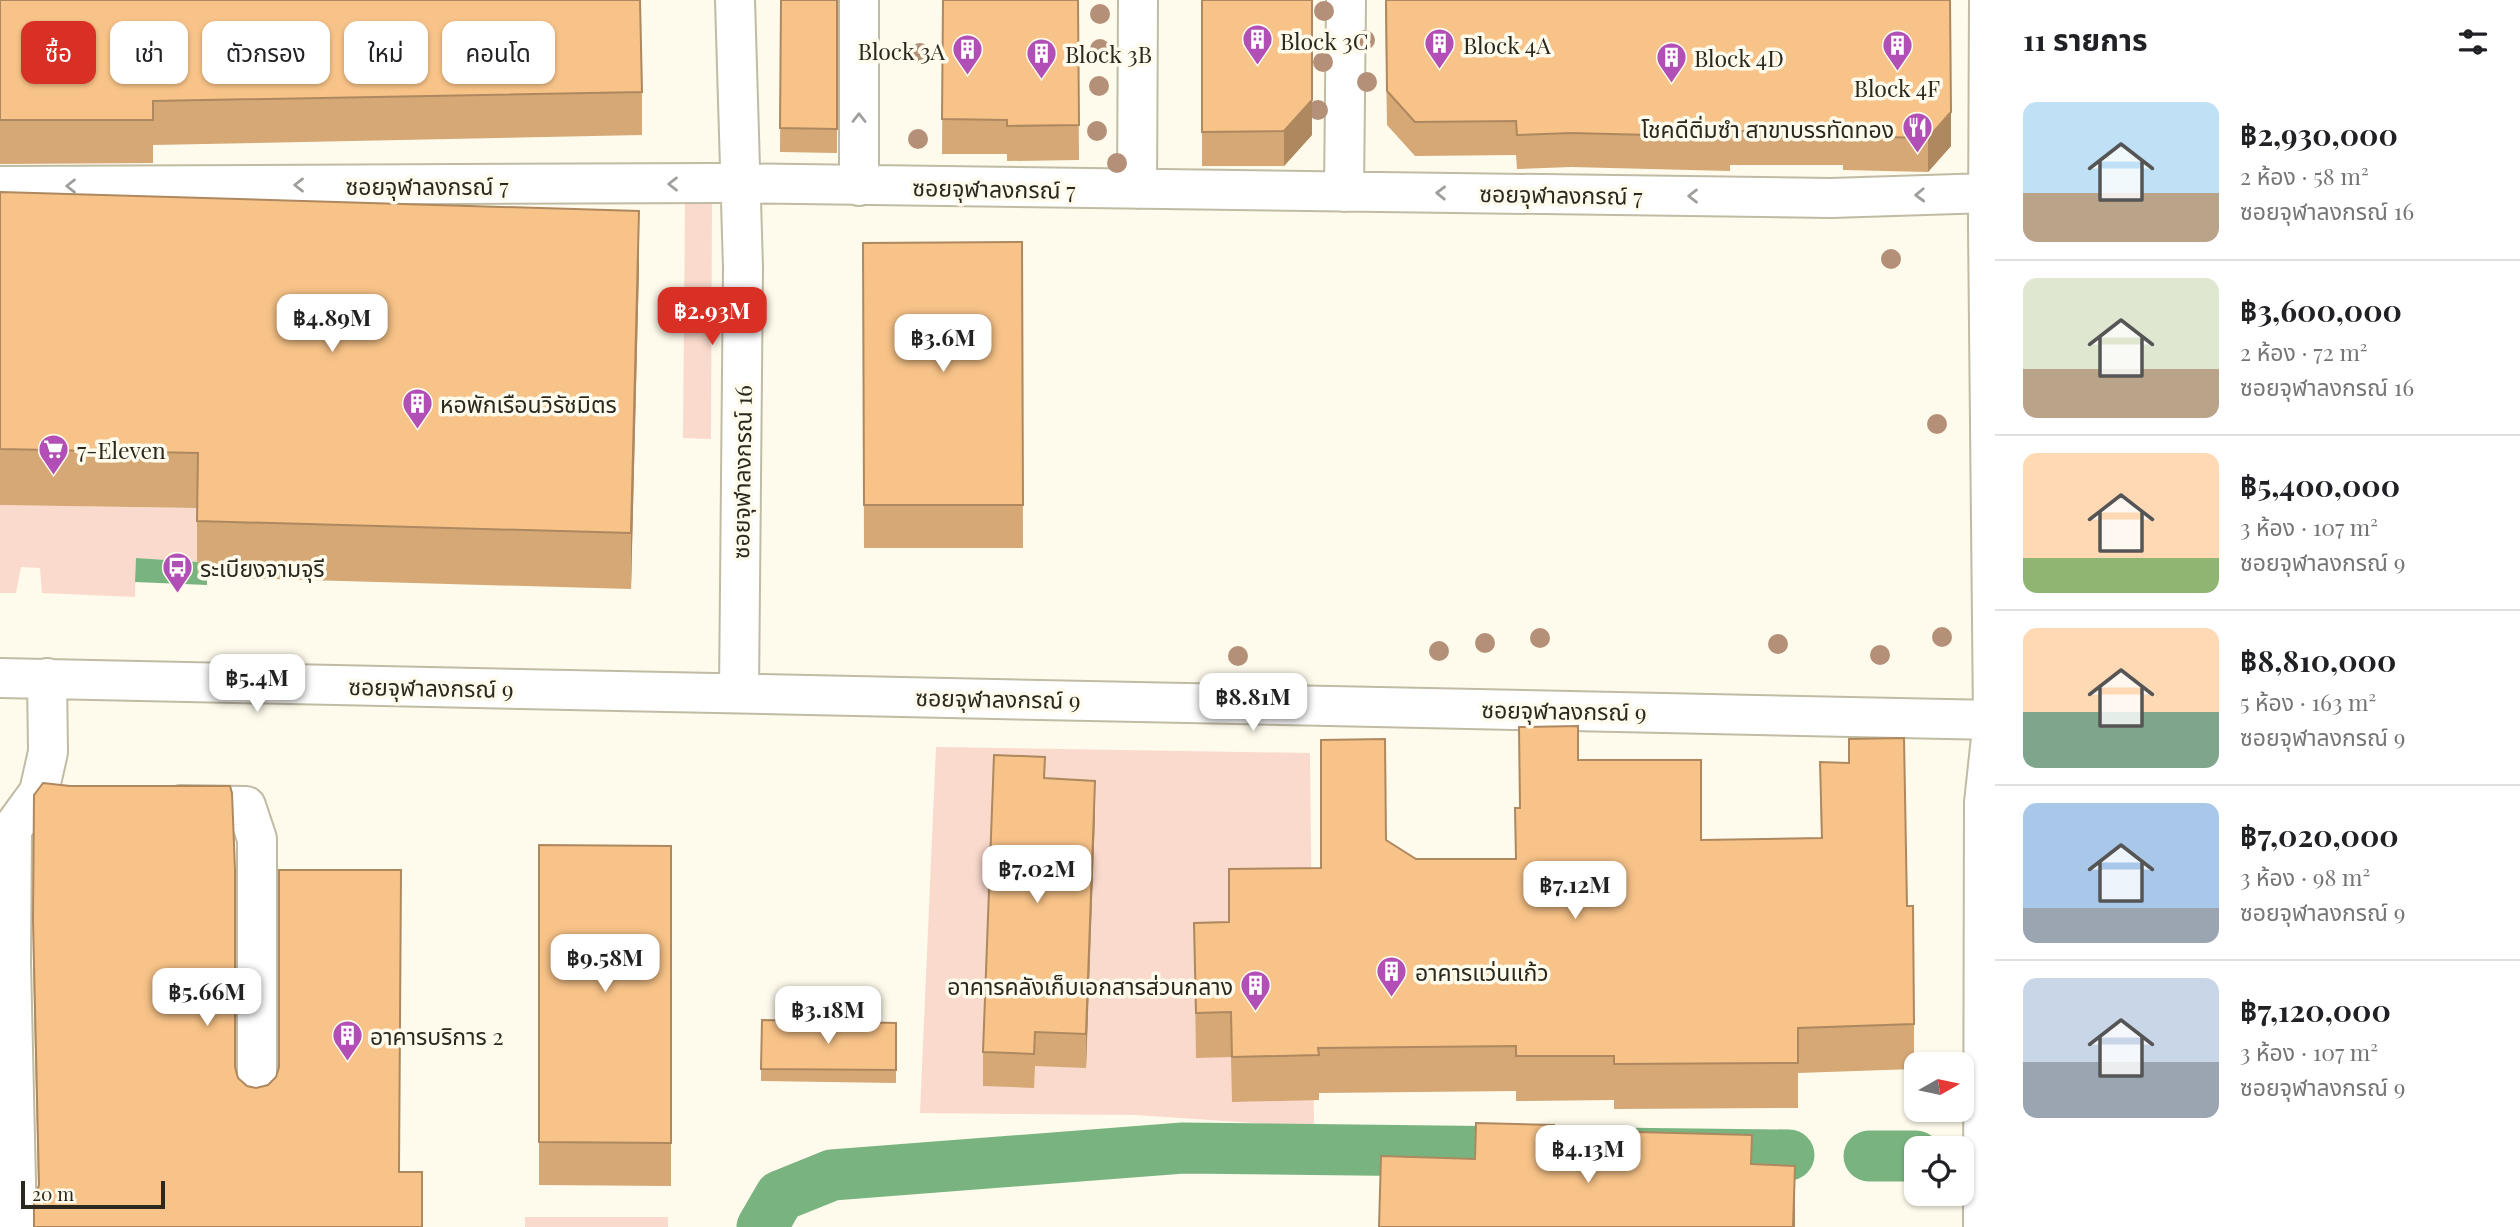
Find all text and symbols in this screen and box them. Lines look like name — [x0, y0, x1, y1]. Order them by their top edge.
text: 11 รายการ — [2023, 19, 2148, 59]
chip: ซื้อ — [21, 21, 96, 84]
chip: เช่า — [110, 21, 188, 84]
chip: ตัวกรอง — [202, 21, 330, 84]
chip: ใหม่ — [344, 21, 428, 84]
chip: คอนโด — [442, 21, 555, 84]
building icon: Block 3C — [1240, 23, 1274, 67]
icon: filters — [2454, 23, 2492, 61]
place label: Block 3C — [1280, 25, 1369, 56]
building icon: Block 4A — [1423, 27, 1457, 71]
place label: Block 4A — [1463, 29, 1551, 60]
building icon: Block 4F — [1880, 29, 1914, 73]
building icon: Block 3A — [951, 33, 985, 77]
place label: Block 3A — [858, 35, 946, 66]
building icon: Block 3B — [1025, 36, 1059, 80]
place label: Block 3B — [1065, 38, 1152, 69]
building icon: Block 4D — [1654, 40, 1688, 84]
place label: Block 4D — [1694, 42, 1784, 73]
place label: Block 4F — [1854, 72, 1940, 103]
restaurant icon: โชคดีติ่มซำ สาขาบรรทัดทอง — [1900, 111, 1934, 155]
one-way arrow — [851, 112, 867, 123]
place label: โชคดีติ่มซำ สาขาบรรทัดทอง — [1641, 113, 1894, 144]
text: ฿2,930,000 — [2240, 114, 2398, 154]
icon: home — [2079, 130, 2163, 214]
text: 2 ห้อง · 58 m² — [2240, 160, 2369, 191]
street label: ซอยจุฬาลงกรณ์ 7 — [345, 170, 509, 201]
street label: ซอยจุฬาลงกรณ์ 7 — [912, 171, 1076, 205]
one-way arrow — [668, 176, 678, 192]
one-way arrow — [293, 177, 304, 193]
street label: ซอยจุฬาลงกรณ์ 7 — [1479, 177, 1643, 211]
one-way arrow — [66, 178, 76, 194]
one-way arrow — [1435, 185, 1446, 201]
one-way arrow — [1687, 188, 1698, 203]
one-way arrow — [1915, 188, 1926, 203]
text: ซอยจุฬาลงกรณ์ 16 — [2240, 195, 2414, 226]
pin: ฿2.93M — [655, 288, 769, 347]
text: ฿3,600,000 — [2240, 290, 2402, 330]
pin: ฿4.89M — [275, 294, 389, 354]
text: ฿2.93M — [674, 294, 750, 325]
text: ฿4.89M — [293, 301, 371, 332]
icon: home — [2079, 306, 2163, 390]
pin: ฿3.6M — [894, 314, 992, 374]
text: ฿3.6M — [910, 321, 976, 352]
text: 2 ห้อง · 72 m² — [2240, 336, 2368, 367]
text: ซอยจุฬาลงกรณ์ 16 — [2240, 371, 2414, 402]
street label: ซอยจุฬาลงกรณ์ 16 — [724, 385, 758, 559]
building icon: หอพักเรือนวิรัชมิตร — [400, 386, 434, 430]
place label: หอพักเรือนวิรัชมิตร — [440, 388, 617, 419]
supermarket icon: 7-Eleven — [37, 432, 71, 476]
place label: 7-Eleven — [77, 434, 166, 465]
text: ฿5,400,000 — [2240, 465, 2400, 505]
icon: home — [2079, 481, 2163, 565]
text: 3 ห้อง · 107 m² — [2240, 511, 2378, 542]
text: ซอยจุฬาลงกรณ์ 9 — [2240, 546, 2405, 577]
bus stop icon: ระเบียงจามจุรี — [160, 550, 194, 594]
place label: ระเบียงจามจุรี — [200, 552, 325, 583]
text: ฿8,810,000 — [2240, 640, 2396, 680]
pin: ฿5.4M — [208, 654, 306, 714]
icon: home — [2079, 656, 2163, 740]
text: ฿5.4M — [225, 661, 289, 692]
street label: ซอยจุฬาลงกรณ์ 9 — [348, 670, 514, 704]
pin: ฿8.81M — [1196, 674, 1310, 733]
text: ฿8.81M — [1215, 680, 1291, 711]
street label: ซอยจุฬาลงกรณ์ 9 — [915, 681, 1081, 715]
text: 5 ห้อง · 163 m² — [2240, 686, 2376, 717]
street label: ซอยจุฬาลงกรณ์ 9 — [1481, 693, 1647, 727]
text: ซอยจุฬาลงกรณ์ 9 — [2240, 721, 2405, 752]
text: ฿7,020,000 — [2240, 815, 2399, 855]
icon: home — [2079, 831, 2163, 915]
pin: ฿7.02M — [980, 846, 1094, 905]
text: ฿7.02M — [998, 852, 1076, 883]
text: 3 ห้อง · 98 m² — [2240, 861, 2370, 892]
pin: ฿7.12M — [1518, 862, 1632, 921]
text: ฿7.12M — [1539, 868, 1611, 899]
text: ซอยจุฬาลงกรณ์ 9 — [2240, 896, 2405, 927]
pin: ฿9.58M — [548, 934, 662, 994]
text: ฿9.58M — [567, 941, 643, 972]
building icon: อาคารแว่นแก้ว — [1375, 954, 1409, 998]
place label: อาคารแว่นแก้ว — [1415, 956, 1549, 987]
pin: ฿5.66M — [150, 968, 264, 1028]
building icon: อาคารคลังเก็บเอกสารส่วนกลาง — [1239, 968, 1273, 1012]
place label: อาคารคลังเก็บเอกสารส่วนกลาง — [947, 970, 1233, 1001]
text: ฿5.66M — [168, 975, 246, 1006]
pin: ฿3.18M — [771, 986, 885, 1046]
text: ฿7,120,000 — [2240, 990, 2391, 1030]
text: ฿3.18M — [791, 993, 865, 1024]
icon: home — [2079, 1006, 2163, 1090]
building icon: อาคารบริการ 2 — [330, 1018, 364, 1062]
place label: อาคารบริการ 2 — [370, 1020, 503, 1051]
text: 3 ห้อง · 107 m² — [2240, 1036, 2378, 1067]
north arrow — [1904, 1052, 1974, 1122]
map controls — [1904, 1052, 1974, 1206]
text: ซอยจุฬาลงกรณ์ 9 — [2240, 1071, 2405, 1102]
pin: ฿4.13M — [1531, 1126, 1645, 1185]
text: ฿4.13M — [1552, 1132, 1624, 1163]
button: locate — [1904, 1136, 1974, 1206]
scale bar — [21, 1178, 164, 1210]
text: 20 m — [32, 1180, 74, 1206]

